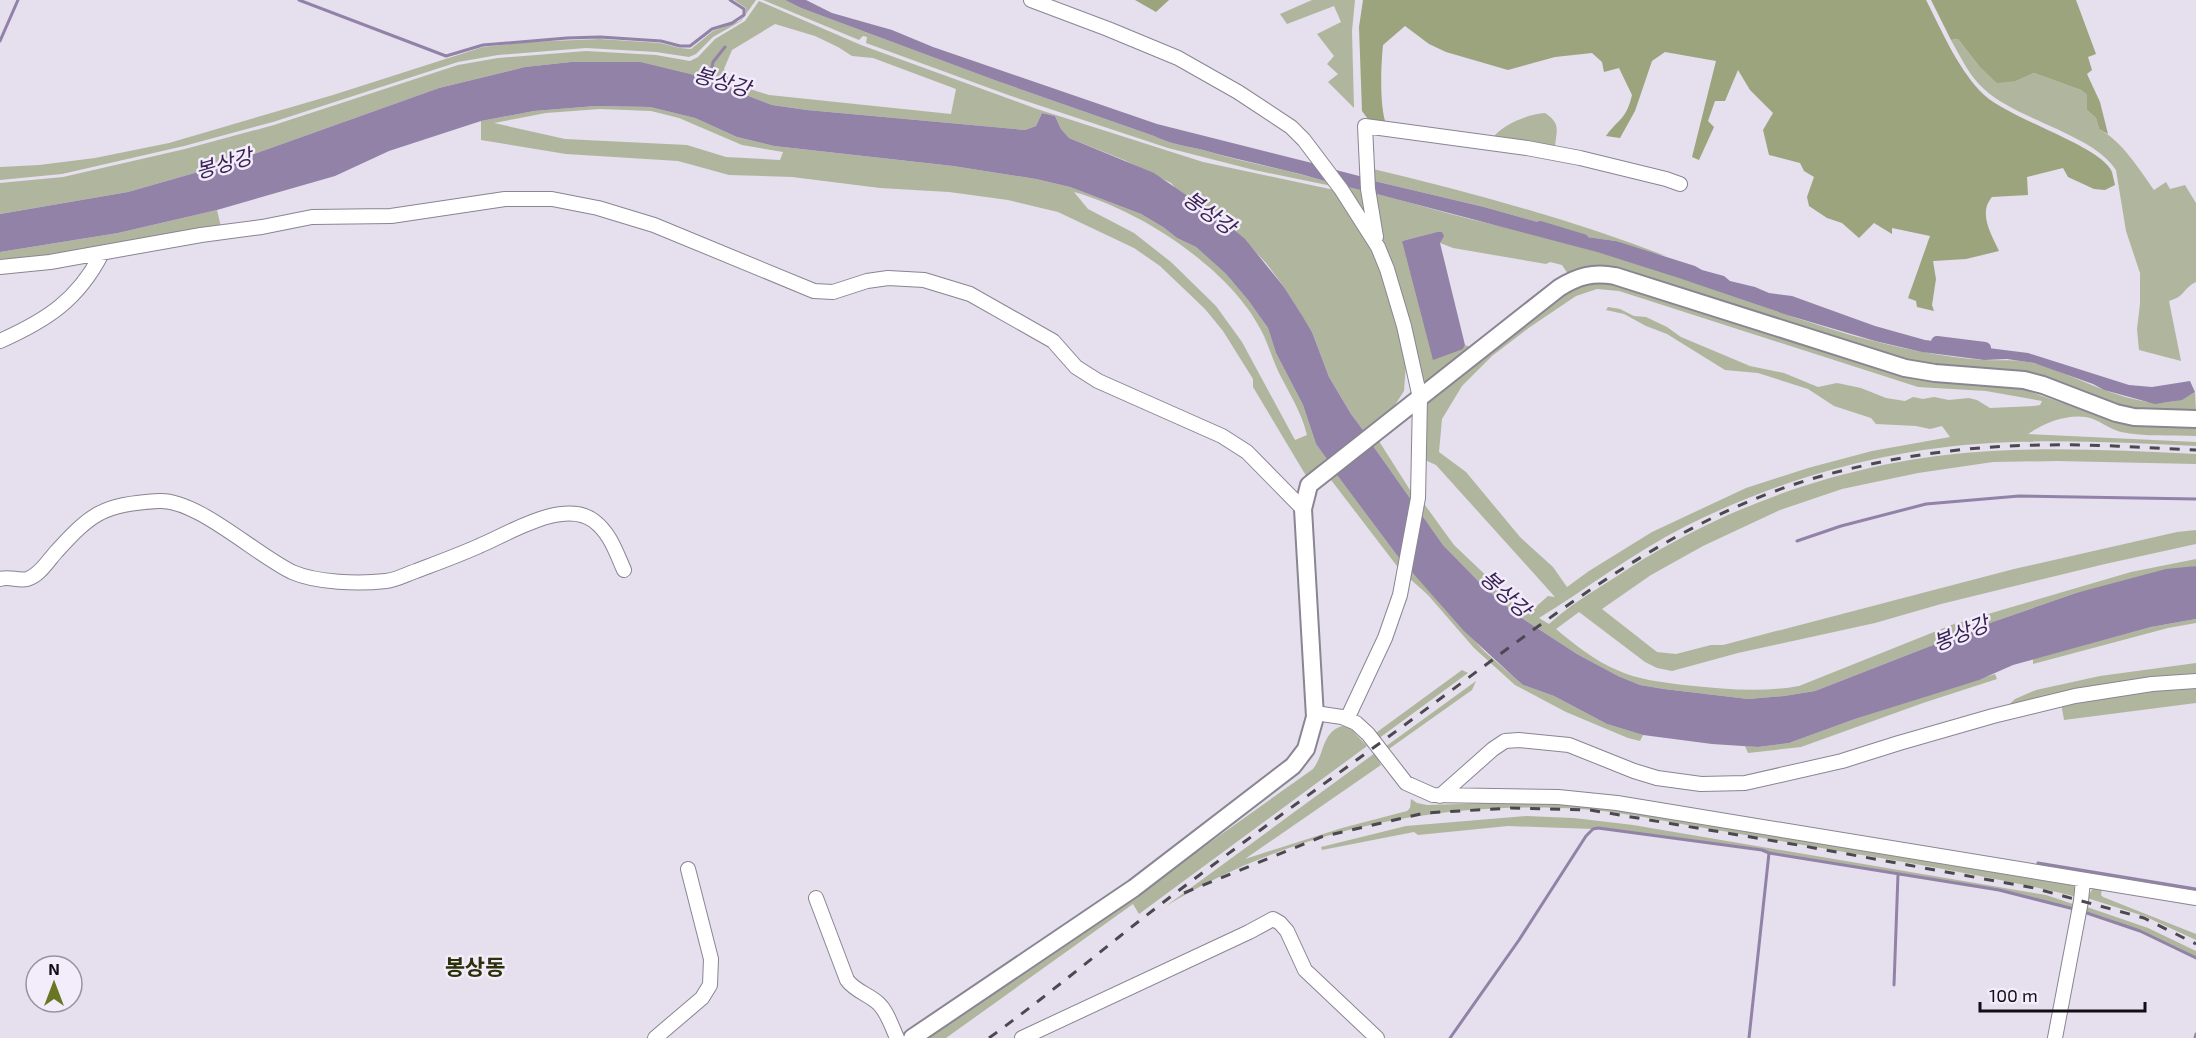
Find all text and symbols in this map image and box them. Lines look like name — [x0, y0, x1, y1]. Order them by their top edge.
water label: 봉상강 — [691, 61, 756, 101]
water label: 봉상강 — [192, 142, 257, 183]
water label: 봉상강 — [1179, 185, 1243, 241]
water label: 봉상강 — [1476, 564, 1538, 623]
water label: 봉상강 — [1929, 609, 1994, 655]
district label: 봉상동 — [445, 953, 505, 979]
north arrow — [24, 954, 84, 1014]
text: N — [48, 959, 60, 978]
scale bar — [1980, 975, 2145, 1013]
text: 100 m — [1989, 984, 2038, 1006]

